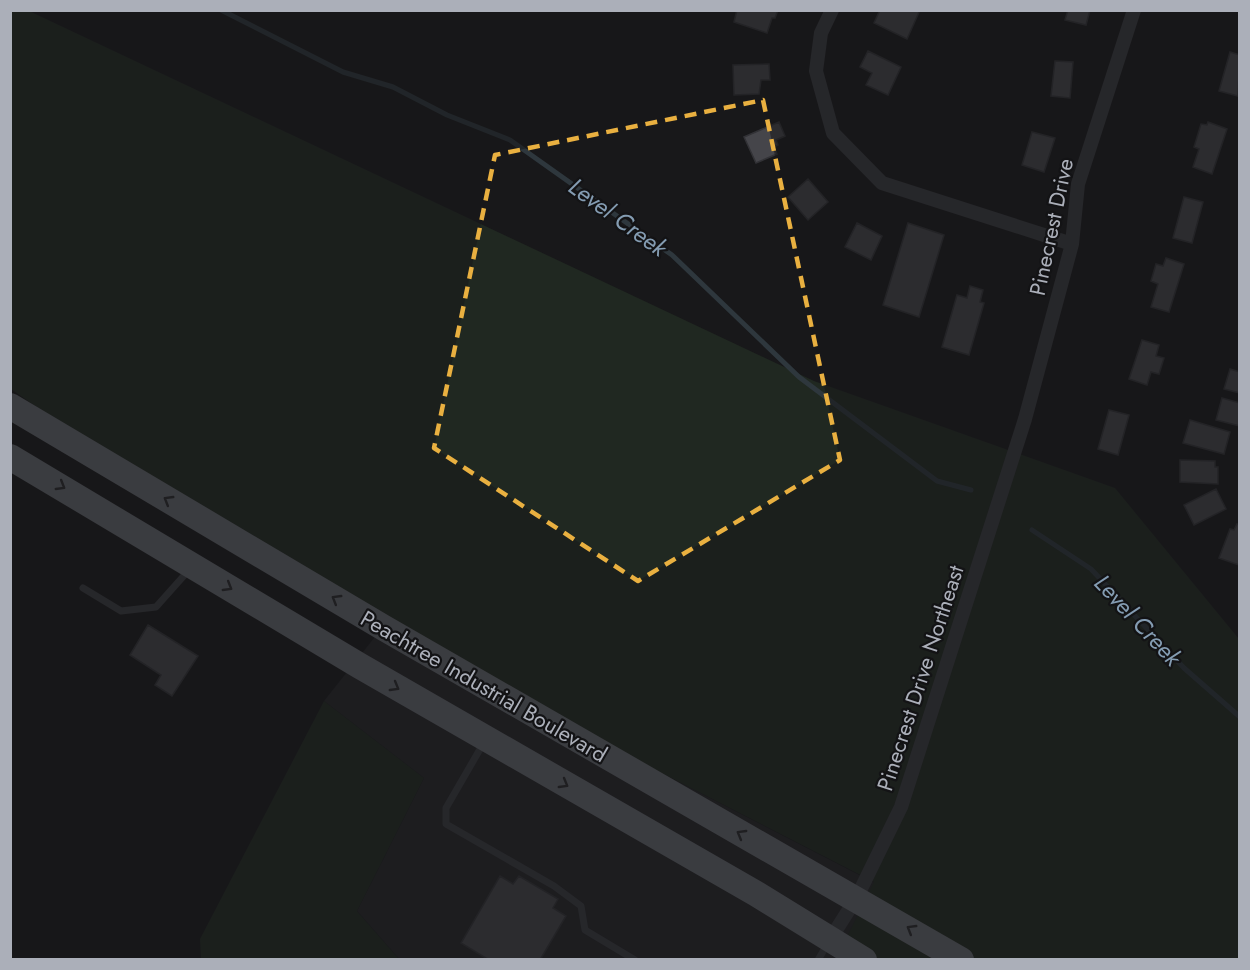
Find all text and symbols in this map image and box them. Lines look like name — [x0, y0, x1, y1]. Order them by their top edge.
street label: Pinecrest Drive — [1021, 156, 1081, 298]
water label: Level Creek — [561, 169, 676, 266]
one-way arrow — [55, 479, 65, 491]
one-way arrow — [164, 496, 174, 507]
street label: Pinecrest Drive Northeast — [868, 560, 972, 795]
water label: Level Creek — [1086, 566, 1191, 675]
one-way arrow — [222, 579, 232, 591]
one-way arrow — [332, 595, 342, 607]
street label: Peachtree Industrial Boulevard — [355, 602, 613, 770]
one-way arrow — [389, 679, 400, 691]
one-way arrow — [558, 777, 569, 788]
one-way arrow — [737, 830, 747, 841]
one-way arrow — [907, 925, 917, 937]

